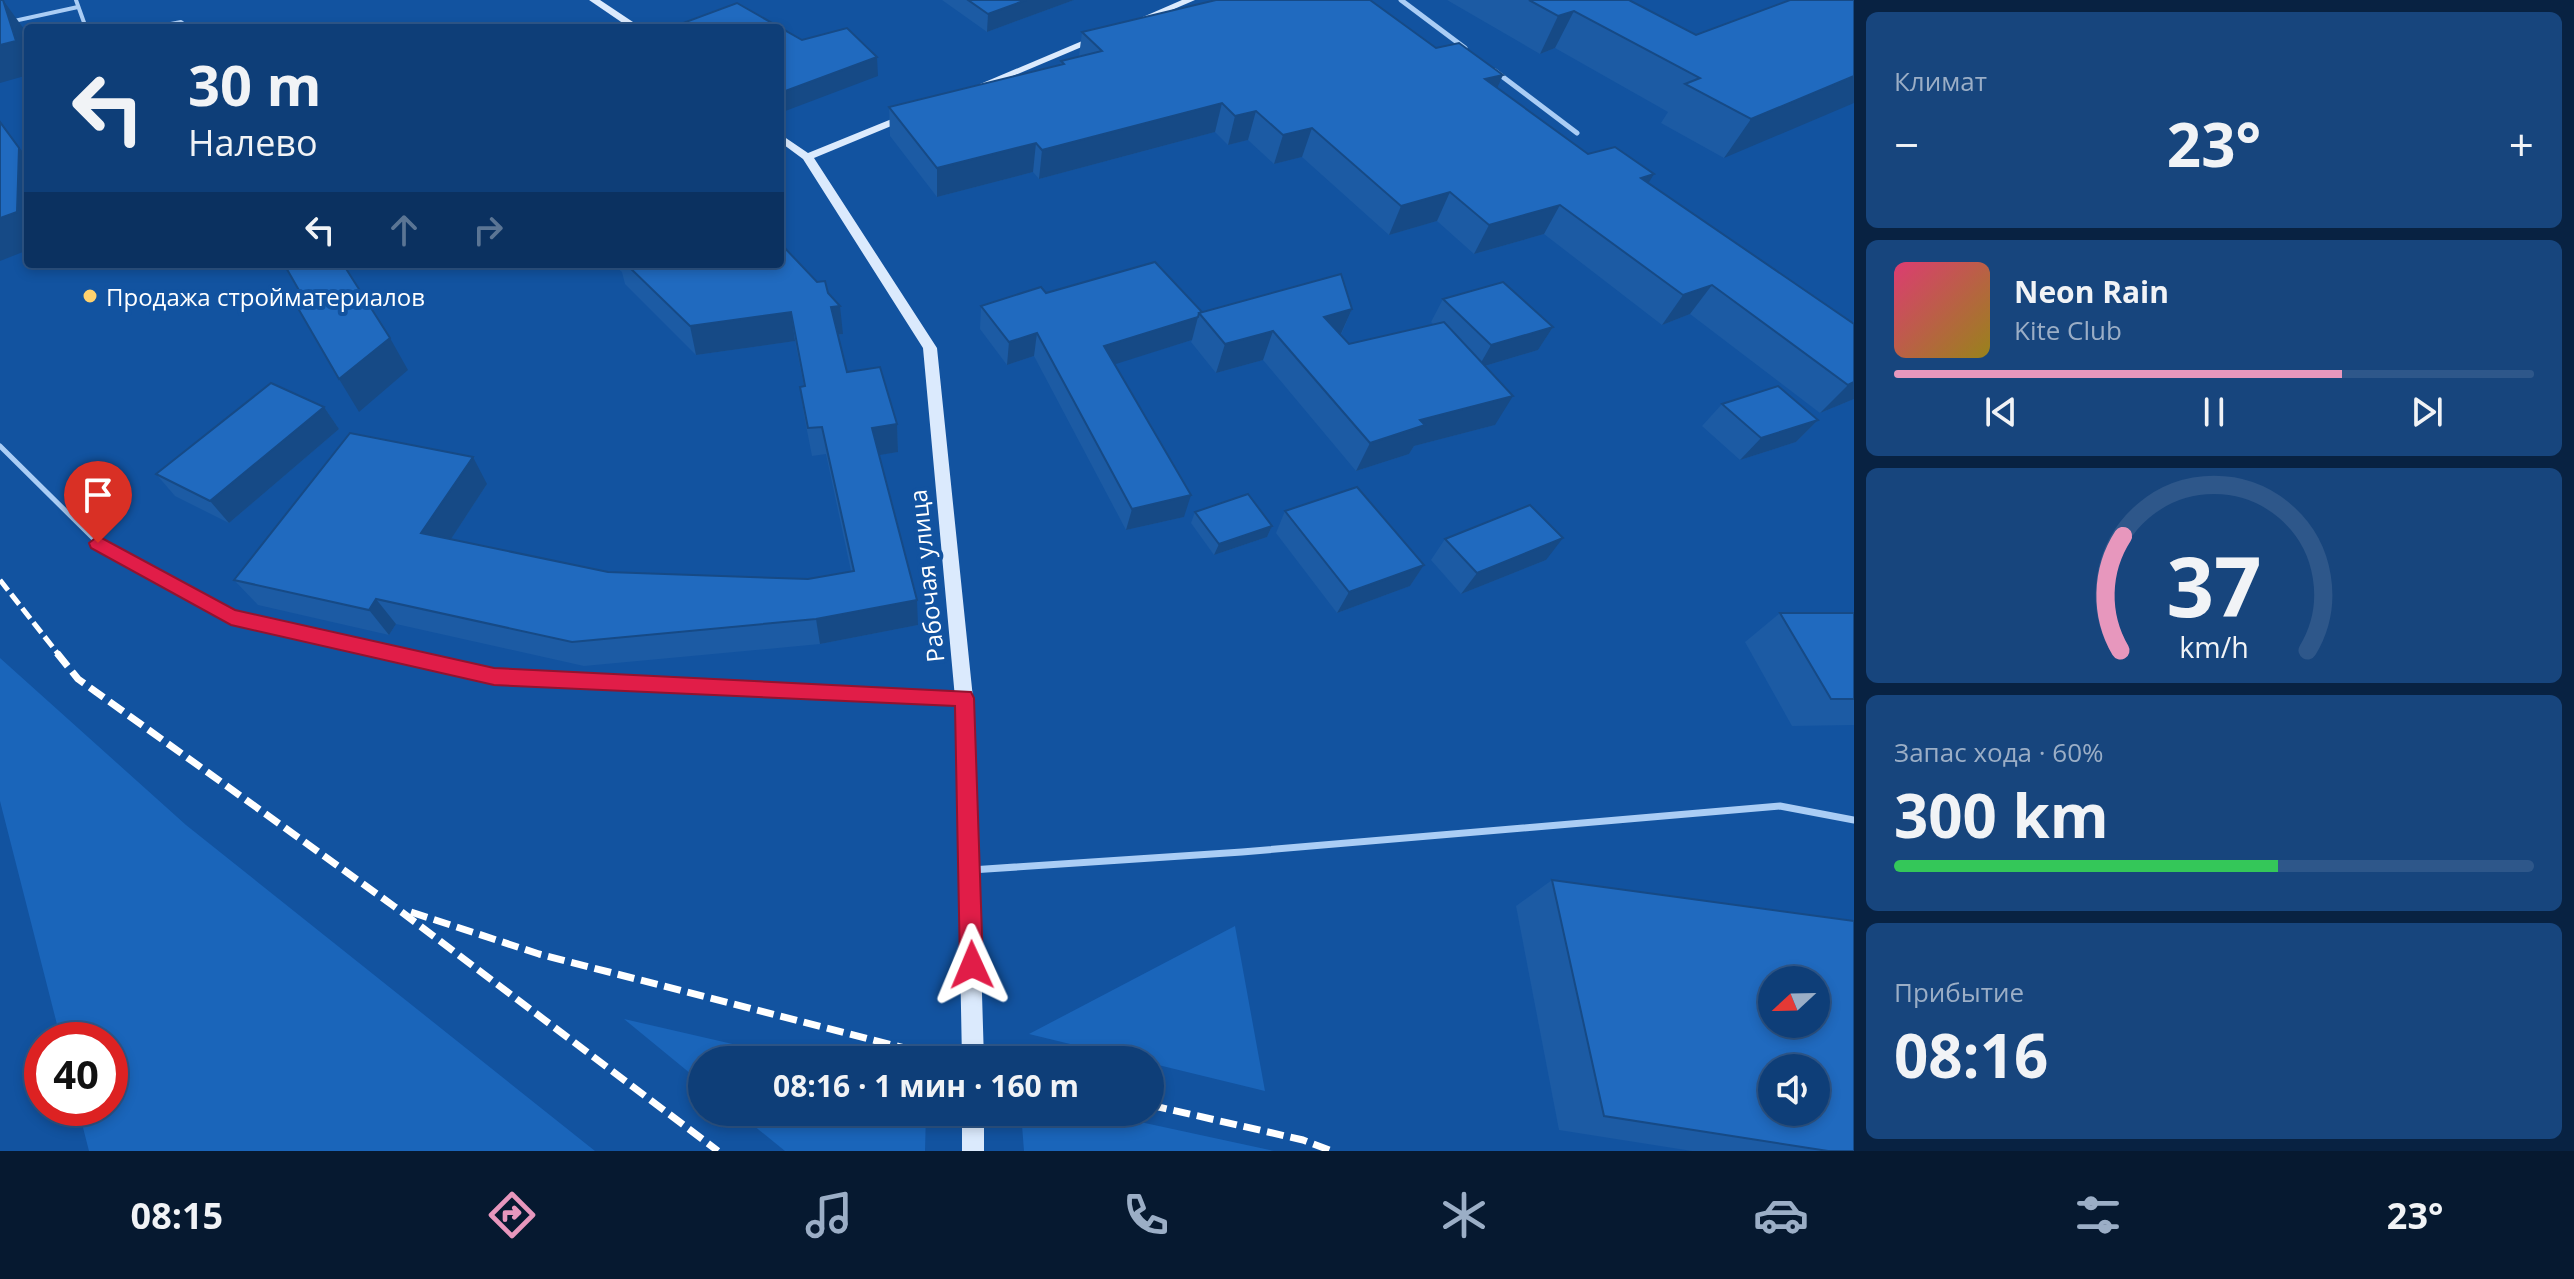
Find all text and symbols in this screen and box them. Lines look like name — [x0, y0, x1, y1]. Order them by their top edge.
text: 30 m — [188, 46, 322, 122]
icon: left — [56, 56, 160, 160]
text: Климат — [1894, 63, 1987, 99]
text: 23° — [2167, 103, 2261, 185]
text: − — [1894, 114, 1919, 174]
text: + — [2509, 114, 2534, 174]
text: Налево — [188, 118, 318, 167]
icon: left — [298, 208, 342, 252]
icon: ahead — [382, 208, 426, 252]
icon: right — [466, 208, 510, 252]
text: Neon Rain — [2014, 271, 2169, 312]
place label: Продажа стройматериалов — [106, 280, 425, 313]
marker: Продажа стройматериалов — [81, 287, 99, 305]
text: Kite Club — [2014, 312, 2122, 348]
icon: previous — [1979, 390, 2023, 434]
icon: pause — [2192, 390, 2236, 434]
icon: next — [2405, 390, 2449, 434]
pin — [64, 461, 132, 543]
icon: arrive — [76, 473, 120, 517]
street label: Рабочая улица — [901, 488, 951, 664]
text: 37 — [2166, 528, 2262, 641]
text: km/h — [2179, 628, 2249, 667]
text: Запас хода · 60% — [1894, 734, 2104, 770]
text: 300 km — [1894, 774, 2109, 856]
position arrow — [930, 923, 1014, 1007]
north arrow — [1758, 966, 1830, 1038]
map controls — [1758, 966, 1830, 1126]
text: Прибытие — [1894, 974, 2024, 1010]
text: 08:16 — [1894, 1014, 2048, 1096]
speed limit sign: 40 — [24, 1022, 128, 1126]
button: sound — [1758, 1054, 1830, 1126]
text: 08:16 · 1 мин · 160 m — [773, 1065, 1079, 1106]
icon: directions — [484, 1187, 540, 1243]
icon: music — [801, 1187, 857, 1243]
icon: phone — [1118, 1187, 1174, 1243]
icon: climate — [1436, 1187, 1492, 1243]
icon: car — [1753, 1187, 1809, 1243]
icon: filters — [2070, 1187, 2126, 1243]
text: 08:15 — [131, 1191, 223, 1240]
text: 23° — [2387, 1191, 2443, 1240]

